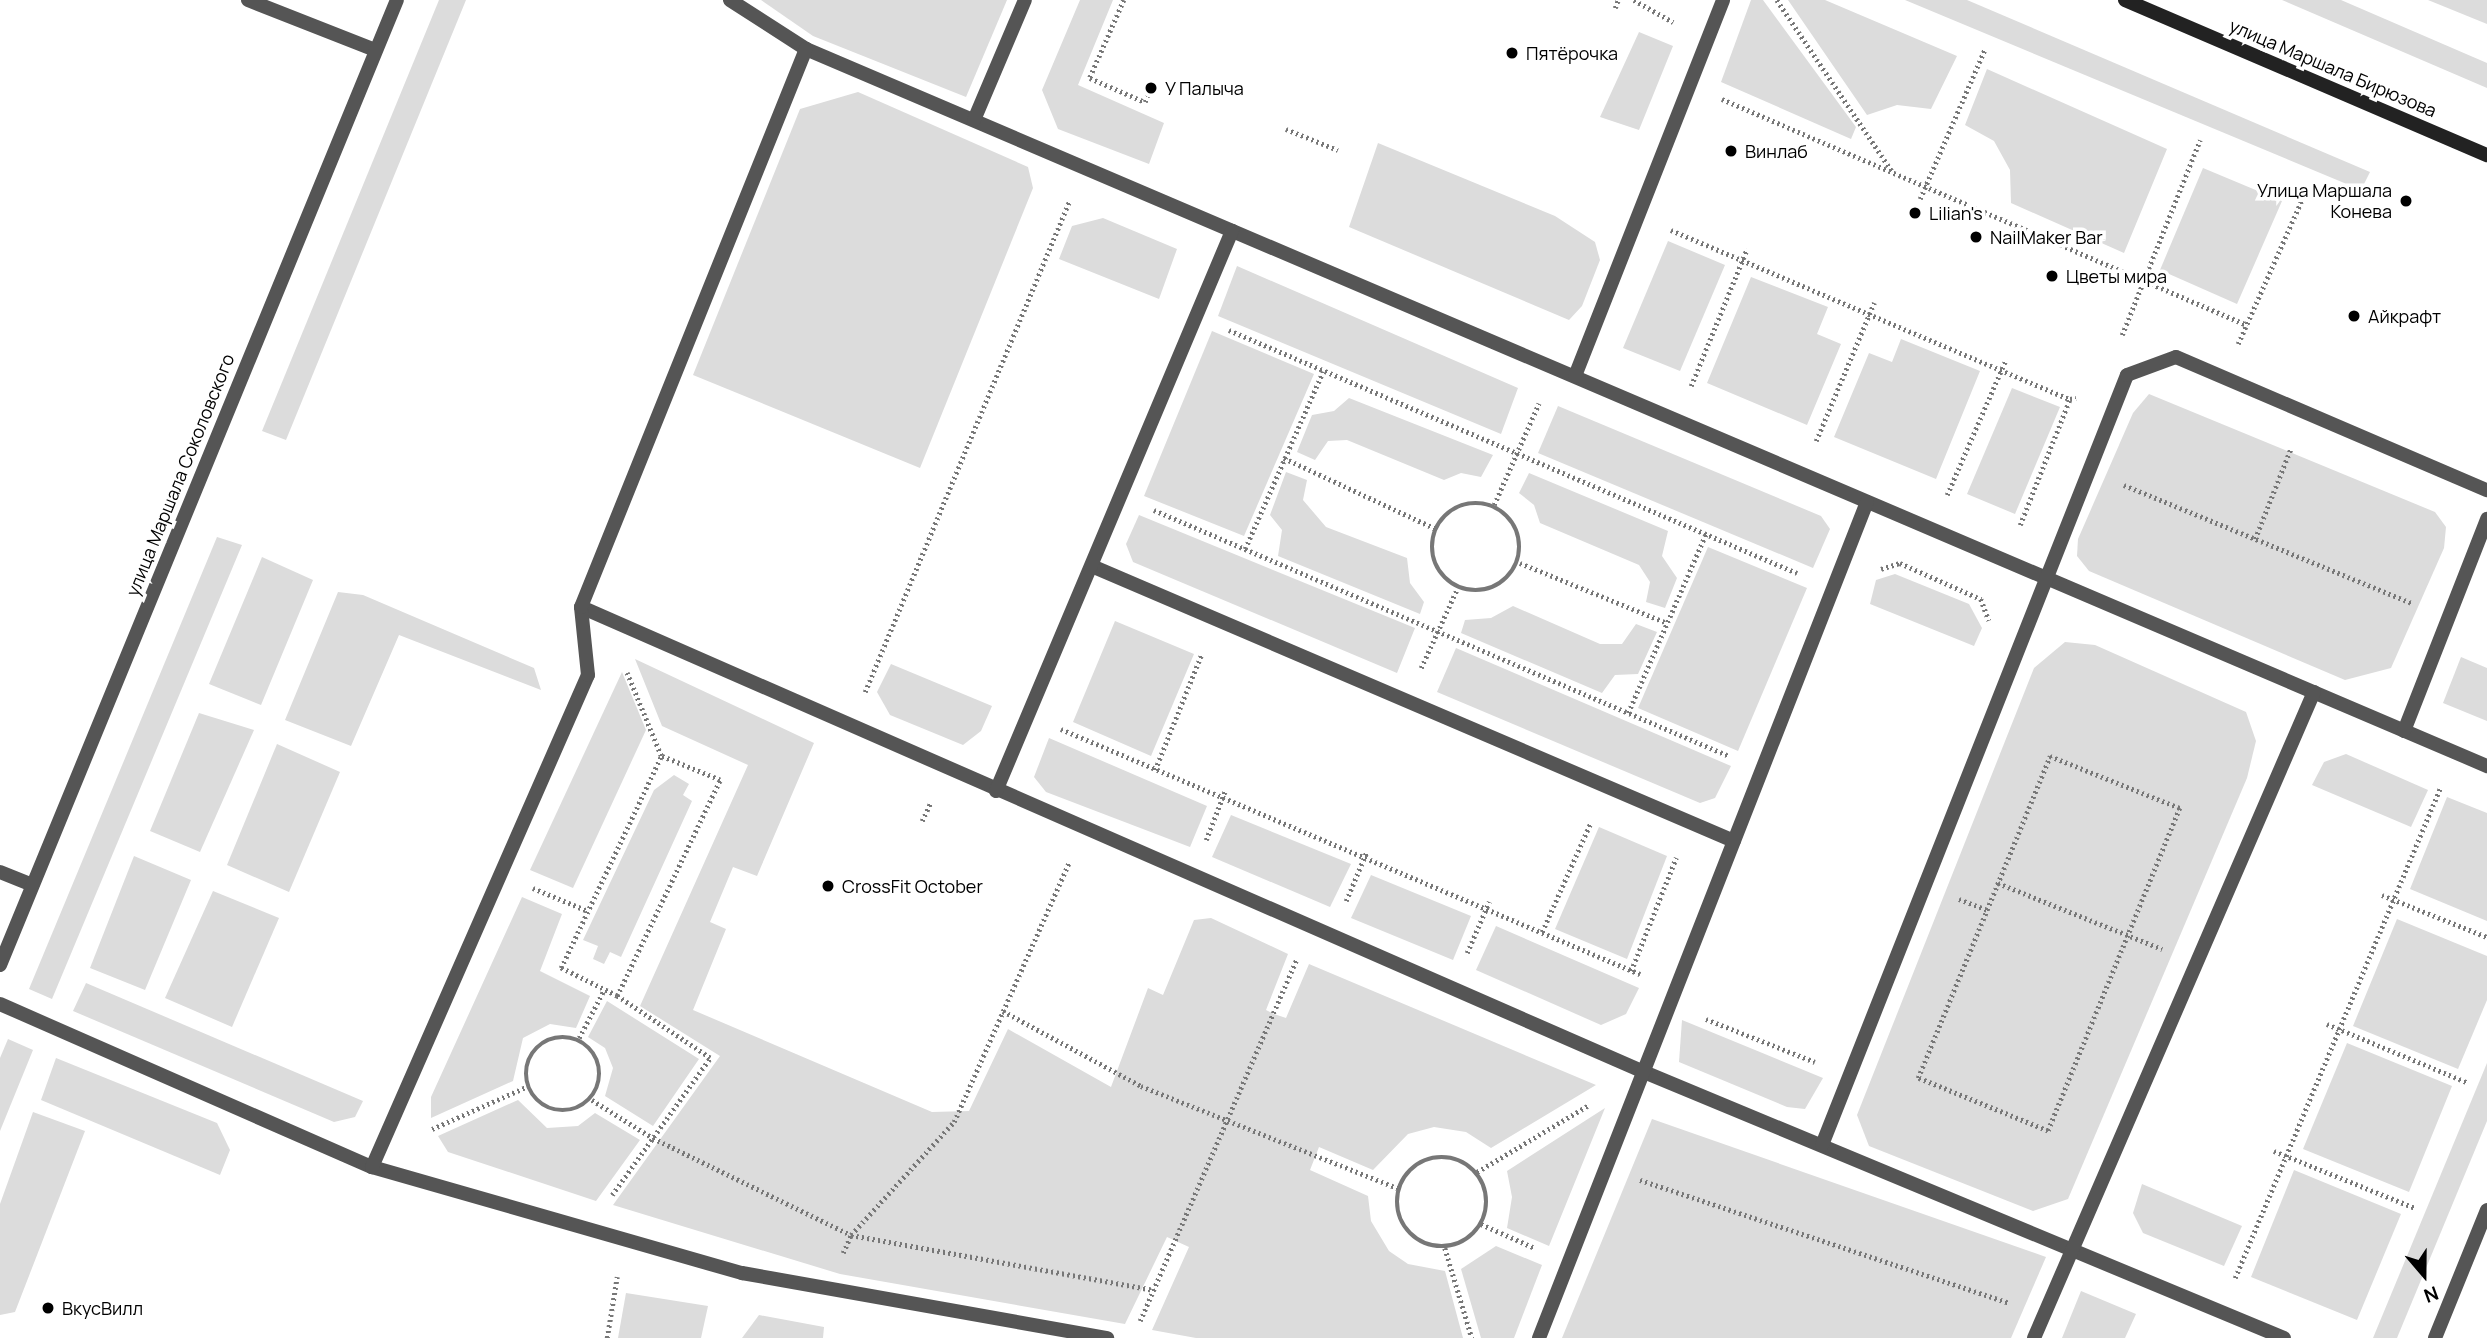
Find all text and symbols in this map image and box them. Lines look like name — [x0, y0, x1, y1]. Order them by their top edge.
street label: улица Маршала Бирюзова — [2226, 14, 2440, 122]
place label: Пятёрочка — [1526, 42, 1618, 64]
marker: Пятёрочка — [1504, 45, 1520, 61]
place label: У Палыча — [1165, 77, 1244, 99]
marker: У Палыча — [1143, 80, 1159, 96]
place label: Винлаб — [1745, 140, 1808, 162]
marker: Винлаб — [1723, 143, 1739, 159]
place label: Улица Маршала Конева — [2257, 180, 2392, 222]
marker: Улица Маршала Конева — [2398, 193, 2414, 209]
place label: Lilian's — [1929, 202, 1983, 224]
marker: Lilian's — [1907, 205, 1923, 221]
place label: NailMaker Bar — [1990, 226, 2103, 248]
marker: NailMaker Bar — [1968, 229, 1984, 245]
place label: Цветы мира — [2066, 265, 2167, 287]
marker: Цветы мира — [2044, 268, 2060, 284]
place label: Айкрафт — [2368, 305, 2441, 327]
marker: Айкрафт — [2346, 308, 2362, 324]
street label: улица Маршала Соколовского — [121, 351, 239, 599]
place label: CrossFit October — [842, 875, 983, 897]
marker: CrossFit October — [820, 878, 836, 894]
north arrow — [2389, 1240, 2459, 1310]
text: N — [2420, 1280, 2442, 1309]
place label: ВкусВилл — [62, 1297, 143, 1319]
marker: ВкусВилл — [40, 1300, 56, 1316]

